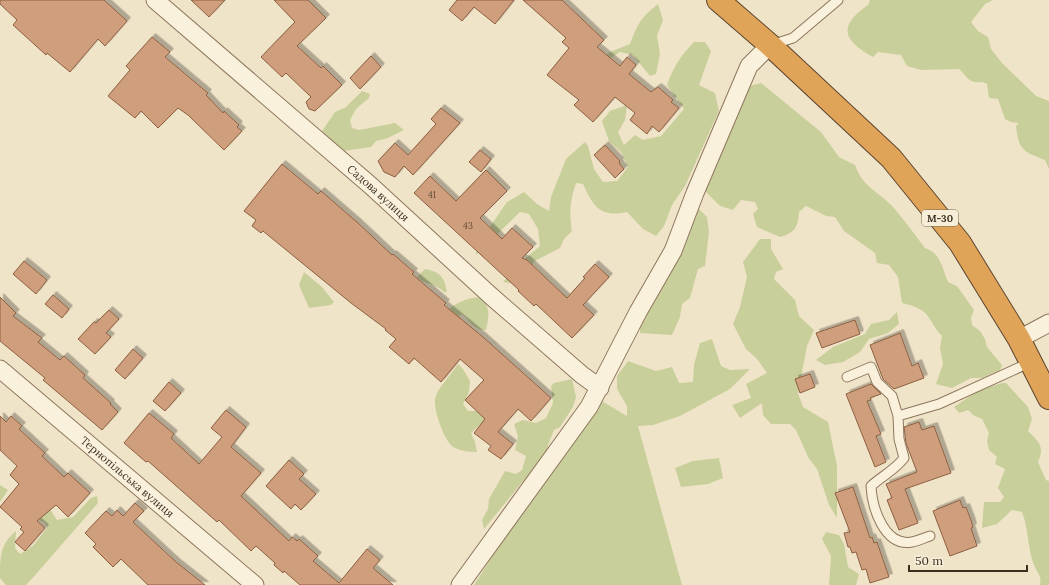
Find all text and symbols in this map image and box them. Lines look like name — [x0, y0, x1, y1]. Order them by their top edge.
street label: Садова вулиця — [344, 162, 412, 224]
house number: 41 — [428, 189, 436, 200]
road number: М-30 — [922, 210, 958, 226]
house number: 43 — [463, 220, 473, 231]
street label: Тернопільська вулиця — [78, 433, 177, 520]
scale bar — [909, 547, 1027, 573]
text: 50 m — [915, 553, 943, 568]

